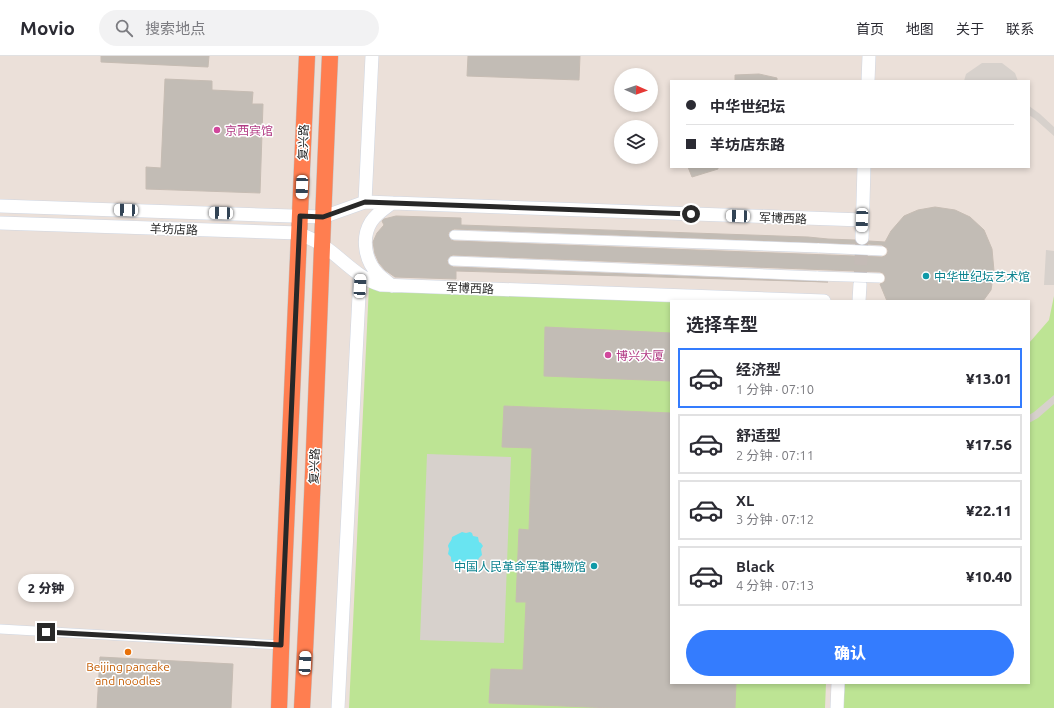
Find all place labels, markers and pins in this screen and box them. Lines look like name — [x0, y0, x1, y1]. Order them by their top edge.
place label: 京西宾馆 — [225, 124, 273, 137]
marker: 京西宾馆 — [212, 125, 222, 135]
place label: 中华世纪坛艺术馆 — [934, 270, 1030, 283]
marker: 中华世纪坛艺术馆 — [921, 271, 931, 281]
place label: 博兴大厦 — [616, 349, 664, 362]
marker: 博兴大厦 — [603, 350, 613, 360]
place label: 中国人民革命军事博物馆 — [454, 560, 586, 573]
marker: 中国人民革命军事博物馆 — [589, 561, 599, 571]
marker: Beijing pancake and noodles — [123, 647, 133, 657]
place label: Beijing pancake and noodles — [86, 660, 170, 687]

